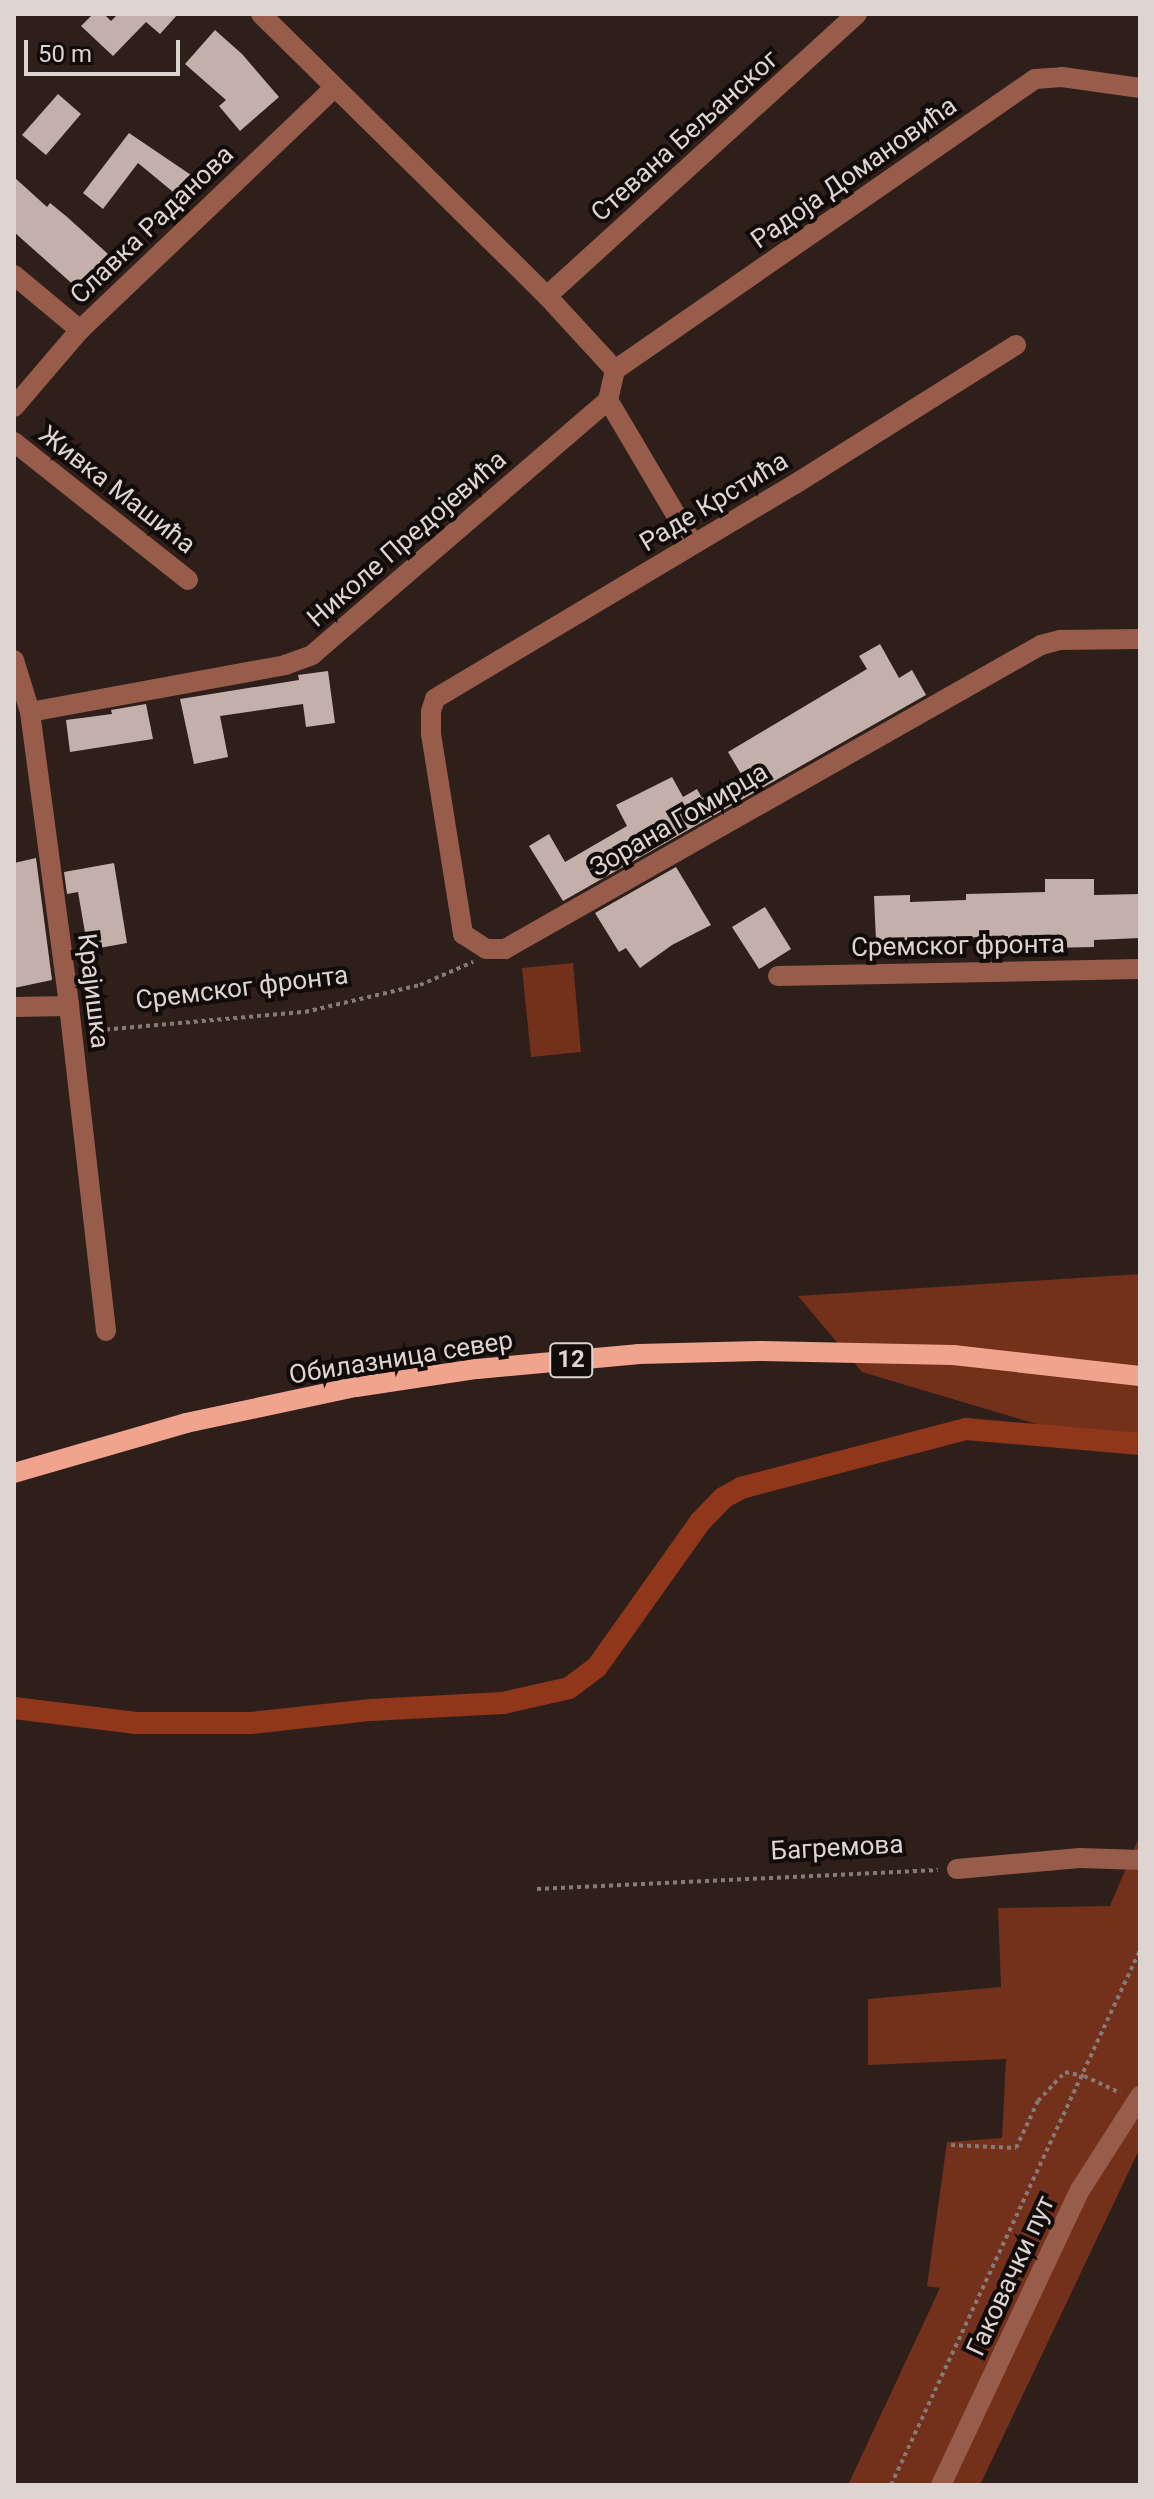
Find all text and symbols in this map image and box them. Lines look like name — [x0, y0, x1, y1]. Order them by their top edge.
scale bar — [28, 24, 184, 74]
text: 50 m — [38, 40, 92, 68]
street label: Стевана Бељанског — [585, 44, 785, 228]
street label: Радоја Домановића — [745, 90, 963, 256]
street label: Славка Раданова — [64, 139, 240, 311]
street label: Живка Машића — [33, 419, 201, 561]
street label: Николе Предојевића — [301, 444, 513, 634]
street label: Раде Крстића — [634, 446, 794, 558]
street label: Зорана Гомирца — [585, 757, 773, 883]
street label: Сремског фронта — [851, 929, 1065, 963]
street label: Крајишка — [70, 932, 116, 1050]
street label: Сремског фронта — [134, 959, 350, 1017]
street label: Обилазница север — [287, 1325, 515, 1391]
road number: 12 — [549, 1340, 593, 1380]
street label: Багремова — [770, 1829, 904, 1867]
street label: Гаковачки пут — [960, 2191, 1062, 2361]

